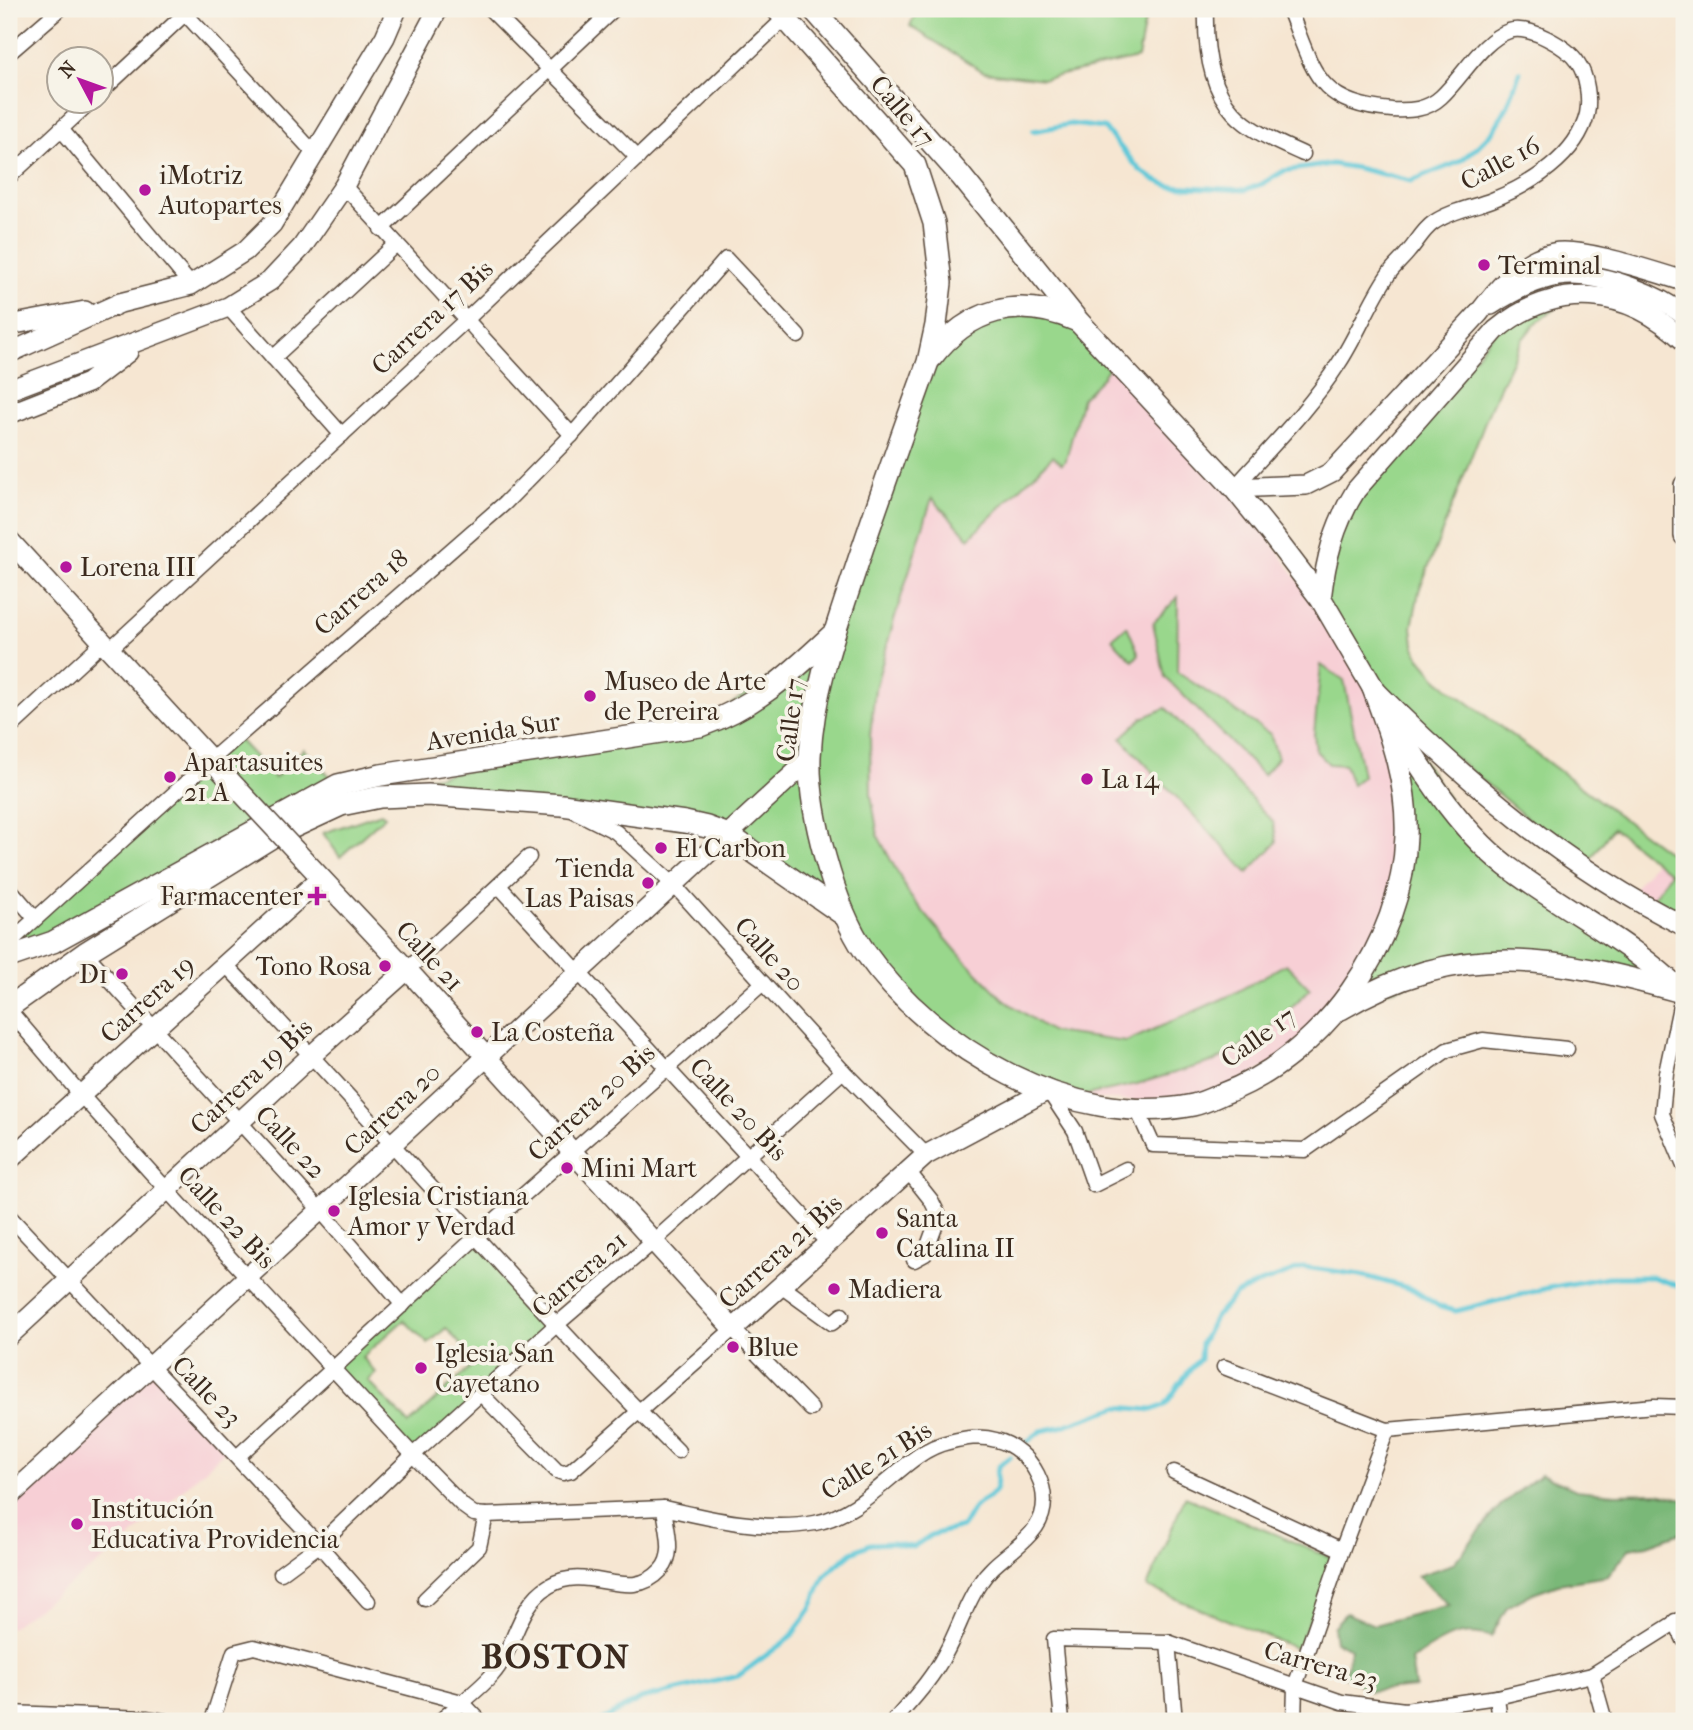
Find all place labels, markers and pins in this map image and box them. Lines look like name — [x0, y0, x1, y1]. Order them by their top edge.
place label: iMotriz Autopartes — [158, 160, 282, 221]
marker: iMotriz Autopartes — [137, 182, 153, 198]
place label: Terminal — [1498, 250, 1601, 281]
marker: Terminal — [1476, 257, 1492, 273]
place label: Lorena III — [80, 552, 196, 583]
marker: Lorena III — [58, 559, 74, 575]
place label: Museo de Arte de Pereira — [604, 666, 766, 727]
marker: Museo de Arte de Pereira — [582, 688, 598, 704]
place label: Apartasuites 21 A — [183, 747, 323, 808]
place label: La 14 — [1101, 764, 1160, 795]
marker: Apartasuites 21 A — [162, 769, 178, 785]
marker: La 14 — [1079, 771, 1095, 787]
place label: El Carbon — [675, 833, 786, 864]
marker: El Carbon — [653, 840, 669, 856]
place label: Tienda Las Paisas — [525, 853, 635, 914]
marker: Tienda Las Paisas — [640, 875, 656, 891]
place label: Farmacenter — [160, 881, 303, 912]
marker: Farmacenter — [309, 888, 325, 904]
place label: Tono Rosa — [256, 951, 372, 982]
marker: Tono Rosa — [377, 958, 393, 974]
place label: D1 — [79, 959, 108, 990]
marker: D1 — [114, 966, 130, 982]
place label: La Costeña — [491, 1017, 615, 1048]
marker: La Costeña — [469, 1024, 485, 1040]
place label: Mini Mart — [581, 1153, 698, 1184]
marker: Mini Mart — [559, 1160, 575, 1176]
place label: Iglesia Cristiana Amor y Verdad — [347, 1181, 529, 1242]
marker: Iglesia Cristiana Amor y Verdad — [326, 1203, 342, 1219]
place label: Santa Catalina II — [896, 1203, 1015, 1264]
marker: Santa Catalina II — [874, 1225, 890, 1241]
place label: Madiera — [848, 1274, 942, 1305]
marker: Madiera — [826, 1281, 842, 1297]
place label: Blue — [747, 1332, 799, 1363]
place label: Iglesia San Cayetano — [435, 1338, 554, 1399]
marker: Blue — [725, 1339, 741, 1355]
marker: Iglesia San Cayetano — [413, 1360, 429, 1376]
place label: Institución Educativa Providencia — [91, 1494, 340, 1555]
marker: Institución Educativa Providencia — [69, 1516, 85, 1532]

